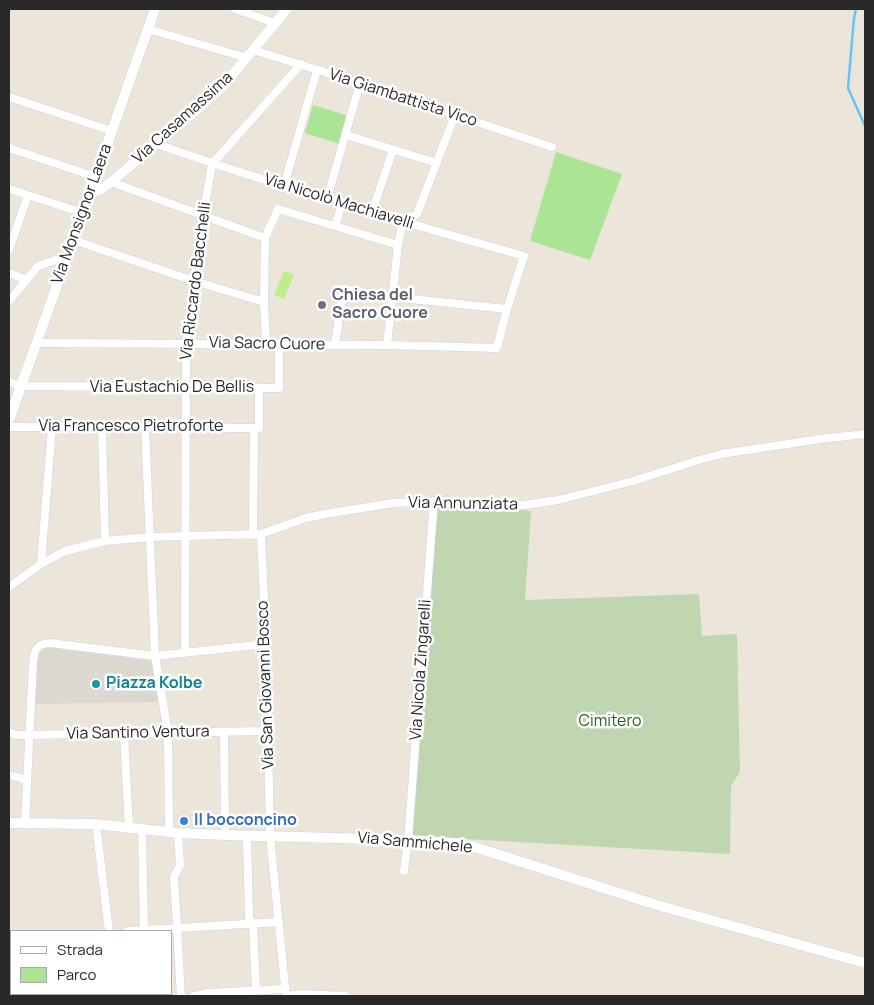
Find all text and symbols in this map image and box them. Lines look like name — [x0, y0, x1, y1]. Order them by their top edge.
street label: Via Giambattista Vico — [326, 65, 480, 131]
street label: Via Casamassima — [129, 68, 237, 168]
street label: Via Monsignor Laera — [48, 141, 116, 287]
street label: Via Nicolò Machiavelli — [262, 170, 416, 234]
street label: Via Riccardo Bacchelli — [177, 201, 215, 361]
place label: Chiesa del Sacro Cuore — [332, 286, 428, 324]
marker: Chiesa del Sacro Cuore — [316, 299, 328, 311]
street label: Via Sacro Cuore — [209, 333, 325, 355]
street label: Via Eustachio De Bellis — [90, 378, 254, 398]
street label: Via Francesco Pietroforte — [39, 417, 223, 437]
street label: Via Annunziata — [408, 493, 518, 515]
street label: Via Nicola Zingarelli — [406, 599, 436, 741]
street label: Via San Giovanni Bosco — [253, 600, 279, 770]
place label: Piazza Kolbe — [106, 674, 203, 694]
marker: Piazza Kolbe — [90, 678, 102, 690]
park label: Cimitero — [579, 712, 641, 732]
street label: Via Santino Ventura — [66, 722, 210, 744]
place label: Il bocconcino — [194, 811, 297, 831]
marker: Il bocconcino — [178, 815, 190, 827]
street label: Via Sammichele — [357, 828, 473, 858]
legend — [10, 930, 172, 995]
text: Strada — [57, 939, 103, 960]
text: Parco — [57, 964, 96, 985]

